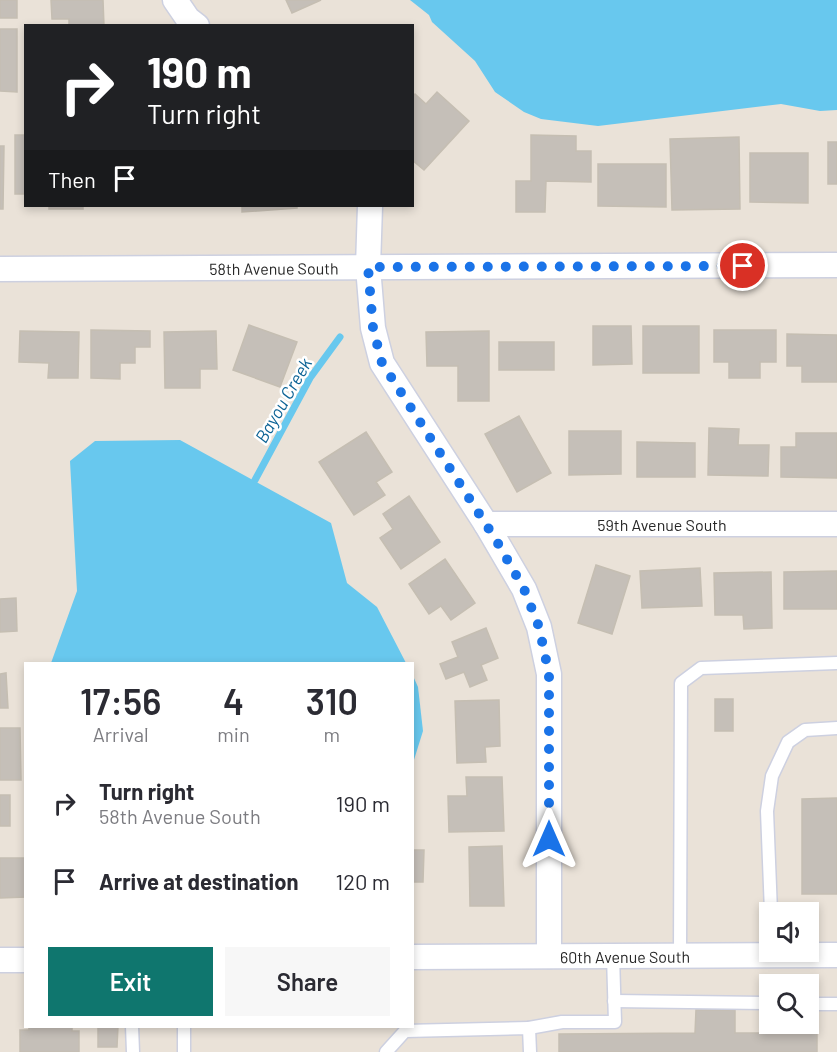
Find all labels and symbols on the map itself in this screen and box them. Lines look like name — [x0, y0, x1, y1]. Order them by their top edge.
pin — [717, 240, 768, 291]
street label: 58th Avenue South — [209, 258, 339, 277]
water label: Bayou Creek — [250, 353, 316, 446]
street label: 59th Avenue South — [597, 515, 727, 534]
position arrow — [517, 807, 581, 871]
street label: 60th Avenue South — [560, 946, 690, 966]

